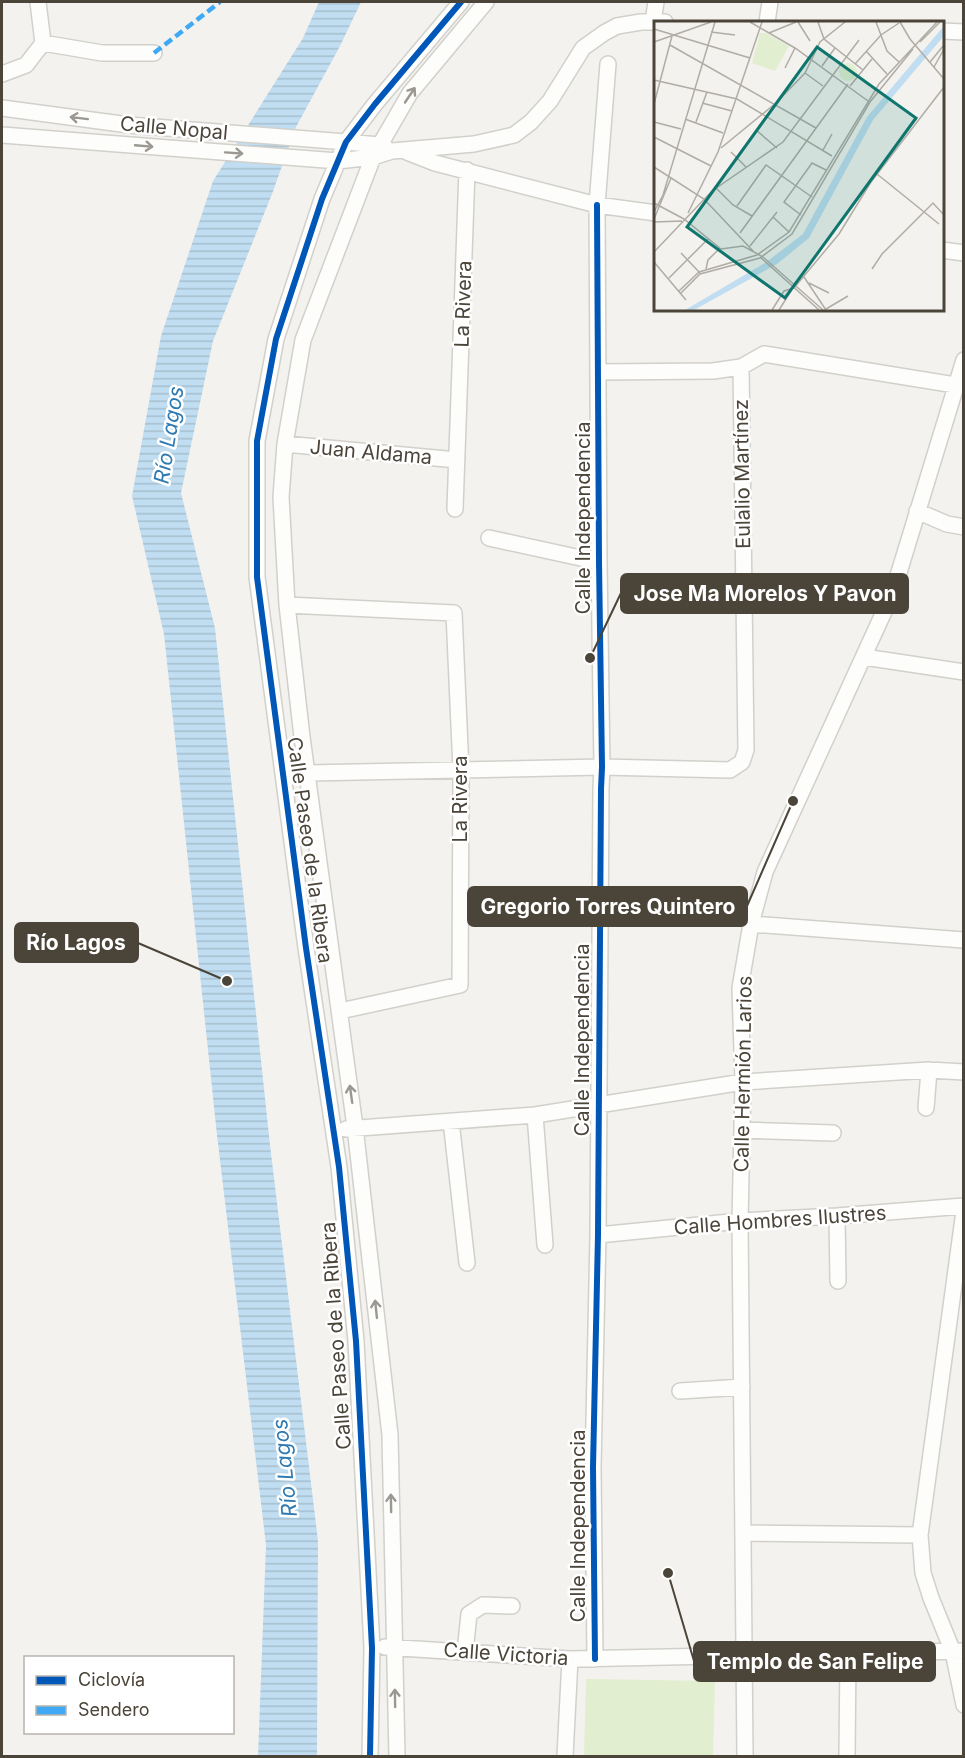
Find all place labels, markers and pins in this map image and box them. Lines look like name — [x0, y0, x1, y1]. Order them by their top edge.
callout: Jose Ma Morelos Y Pavon — [621, 574, 908, 613]
callout: Gregorio Torres Quintero — [468, 887, 747, 926]
callout: Río Lagos — [15, 923, 138, 962]
callout: Templo de San Felipe — [694, 1642, 935, 1681]

